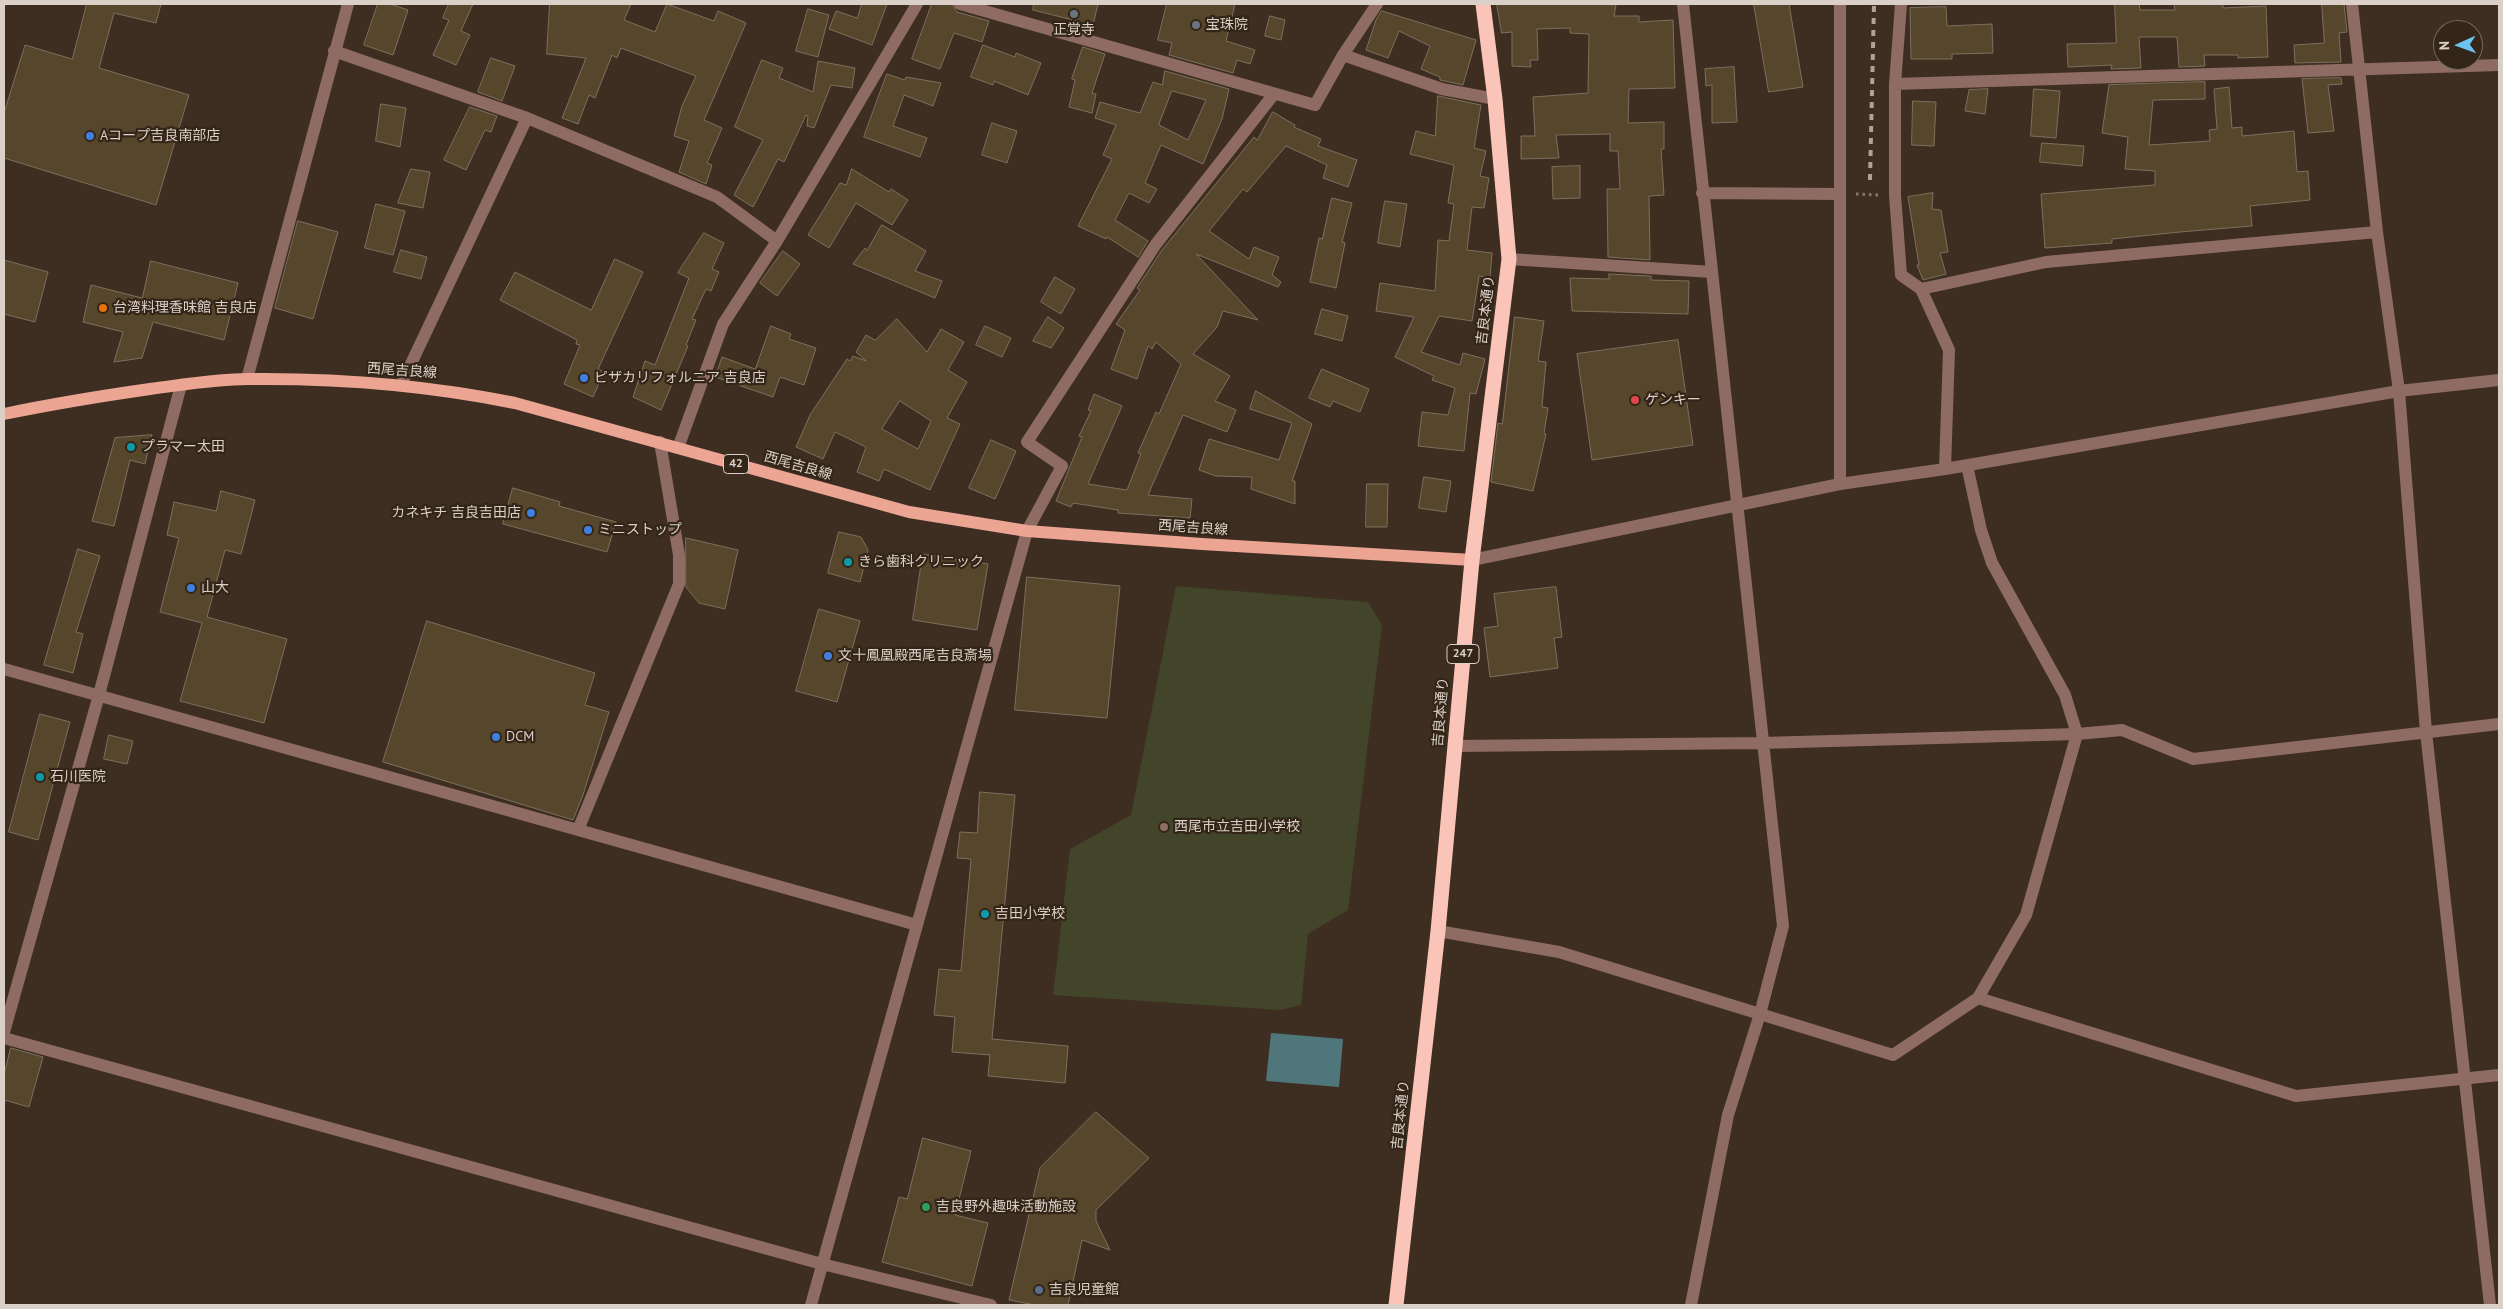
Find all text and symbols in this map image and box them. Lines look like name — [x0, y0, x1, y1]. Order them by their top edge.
marker: 正覚寺 — [1068, 8, 1080, 20]
place label: 宝珠院 — [1206, 17, 1248, 33]
marker: 宝珠院 — [1190, 19, 1202, 31]
north arrow — [2433, 20, 2483, 70]
place label: 正覚寺 — [1053, 22, 1095, 38]
text: N — [2435, 41, 2453, 50]
place label: Aコープ吉良南部店 — [100, 128, 220, 144]
marker: Aコープ吉良南部店 — [84, 130, 96, 142]
street label: 吉良本通り — [1473, 274, 1499, 346]
place label: 台湾料理香味館 吉良店 — [113, 300, 257, 316]
marker: 台湾料理香味館 吉良店 — [97, 302, 109, 314]
street label: 西尾吉良線 — [366, 360, 438, 382]
place label: ピザカリフォルニア 吉良店 — [594, 370, 766, 386]
marker: ピザカリフォルニア 吉良店 — [578, 372, 590, 384]
place label: ゲンキー — [1645, 392, 1701, 408]
marker: ゲンキー — [1629, 394, 1641, 406]
place label: プラマー太田 — [141, 439, 225, 455]
marker: プラマー太田 — [125, 441, 137, 453]
street label: 西尾吉良線 — [762, 448, 834, 484]
road number: 42 — [724, 454, 748, 474]
place label: カネキチ 吉良吉田店 — [391, 505, 521, 521]
marker: カネキチ 吉良吉田店 — [525, 507, 537, 519]
street label: 西尾吉良線 — [1157, 517, 1229, 539]
place label: ミニストップ — [598, 522, 682, 538]
marker: ミニストップ — [582, 524, 594, 536]
place label: きら歯科クリニック — [858, 554, 984, 570]
marker: きら歯科クリニック — [842, 556, 854, 568]
place label: 山大 — [201, 580, 229, 596]
marker: 山大 — [185, 582, 197, 594]
road number: 247 — [1447, 644, 1479, 664]
place label: 文十鳳凰殿西尾吉良斎場 — [838, 648, 992, 664]
marker: 文十鳳凰殿西尾吉良斎場 — [822, 650, 834, 662]
street label: 吉良本通り — [1430, 676, 1452, 748]
place label: DCM — [506, 729, 534, 745]
marker: DCM — [490, 731, 502, 743]
place label: 石川医院 — [50, 769, 106, 785]
marker: 石川医院 — [34, 771, 46, 783]
place label: 西尾市立吉田小学校 — [1174, 819, 1300, 835]
marker: 西尾市立吉田小学校 — [1158, 821, 1170, 833]
place label: 吉田小学校 — [995, 906, 1065, 922]
marker: 吉田小学校 — [979, 908, 991, 920]
street label: 吉良本通り — [1389, 1079, 1413, 1151]
place label: 吉良野外趣味活動施設 — [936, 1199, 1076, 1215]
marker: 吉良野外趣味活動施設 — [920, 1201, 932, 1213]
place label: 吉良児童館 — [1049, 1282, 1119, 1298]
marker: 吉良児童館 — [1033, 1284, 1045, 1296]

